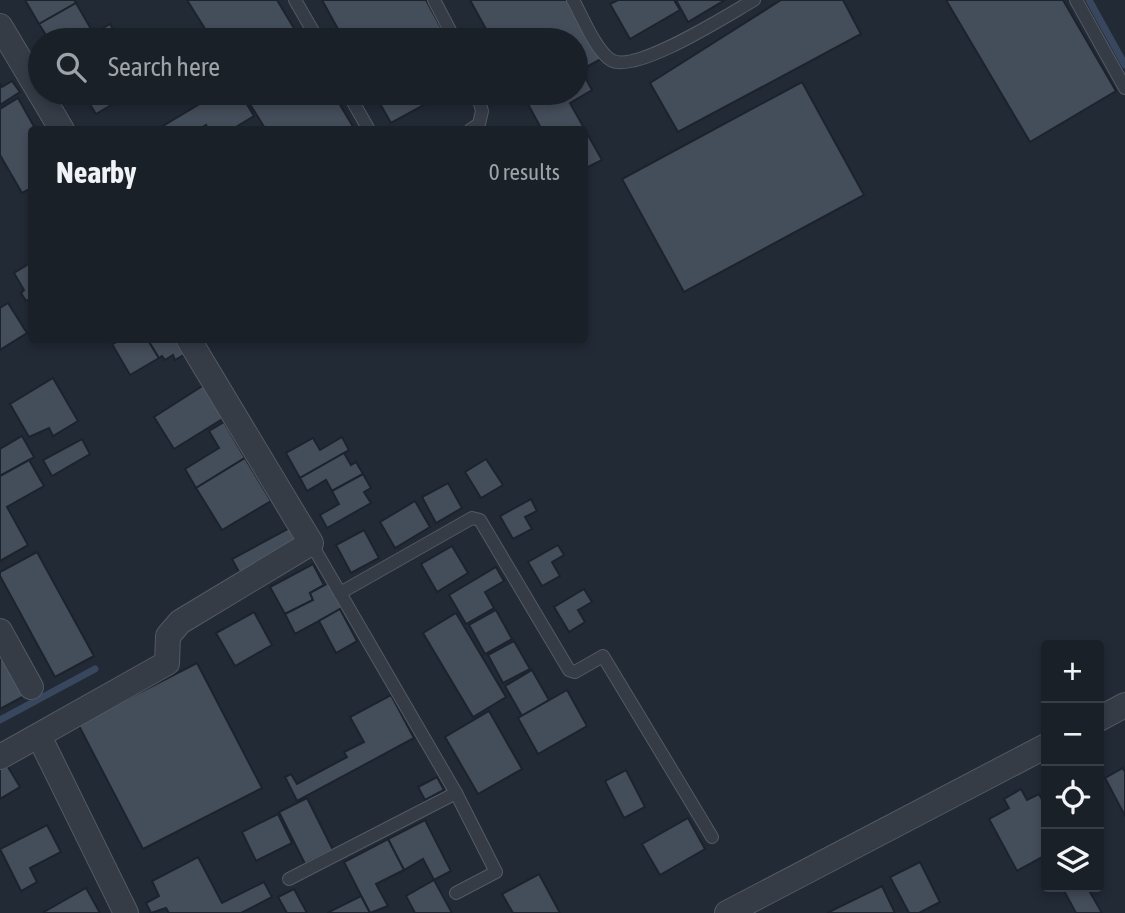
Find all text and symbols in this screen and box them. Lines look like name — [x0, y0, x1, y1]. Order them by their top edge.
search box — [28, 28, 588, 105]
icon: search — [52, 48, 90, 86]
text: Search here — [108, 52, 220, 82]
text: Nearby — [56, 155, 136, 189]
text: 0 results — [489, 159, 560, 185]
map controls — [1041, 640, 1104, 892]
button: + — [1041, 640, 1104, 703]
button: − — [1041, 703, 1104, 766]
button: locate — [1041, 766, 1104, 829]
button: layers — [1041, 829, 1104, 892]

